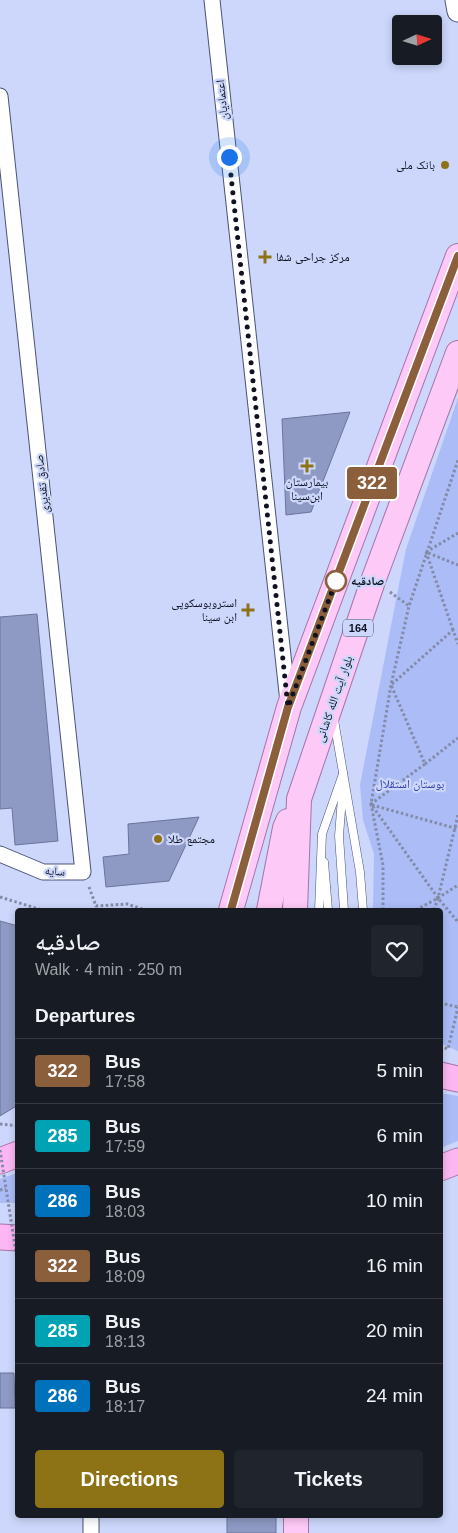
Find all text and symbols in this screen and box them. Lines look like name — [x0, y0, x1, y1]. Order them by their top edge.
north arrow — [392, 15, 442, 65]
map controls — [392, 15, 442, 65]
street label: اعتمادیان — [213, 79, 231, 121]
your location — [217, 145, 242, 170]
place label: بانک ملی — [396, 158, 435, 172]
marker: بانک ملی — [439, 159, 451, 171]
marker: مرکز جراحی شفا — [258, 250, 272, 264]
place label: مرکز جراحی شفا — [276, 250, 350, 264]
street label: صادق تقدیری — [32, 454, 52, 514]
marker: بیمارستان ابن‌سینا — [300, 459, 314, 473]
line badge: 322 — [343, 467, 401, 499]
text: 322 — [357, 473, 387, 493]
place label: بیمارستان ابن‌سینا — [286, 475, 328, 503]
marker: صادقیه — [325, 570, 347, 592]
place label: صادقیه — [351, 574, 384, 588]
place label: استروبوسکوپی ابن سینا — [171, 596, 237, 624]
marker: استروبوسکوپی ابن سینا — [241, 603, 255, 617]
road number: 164 — [343, 620, 373, 636]
street label: بلوار آیت الله کاشانی — [313, 654, 356, 744]
park label: بوستان استقلال — [376, 777, 444, 791]
place label: مجتمع طلا — [168, 832, 215, 846]
marker: مجتمع طلا — [152, 833, 164, 845]
street label: سایه — [44, 863, 66, 879]
button: heart — [371, 925, 423, 977]
text: صادقیه — [35, 928, 101, 955]
text: Walk · 4 min · 250 m — [35, 961, 182, 978]
text: Departures — [35, 1005, 135, 1026]
text: Bus — [105, 1051, 141, 1072]
text: 5 min — [377, 1060, 423, 1081]
text: 322 — [47, 1061, 78, 1081]
text: 17:58 — [105, 1073, 145, 1090]
text: Bus — [105, 1116, 141, 1137]
text: 6 min — [377, 1125, 423, 1146]
text: 285 — [47, 1126, 78, 1146]
text: 17:59 — [105, 1138, 145, 1155]
text: Bus — [105, 1181, 141, 1202]
text: 10 min — [366, 1190, 423, 1211]
text: 286 — [47, 1191, 78, 1211]
text: 18:03 — [105, 1203, 145, 1220]
text: Bus — [105, 1246, 141, 1267]
text: 16 min — [366, 1255, 423, 1276]
text: 322 — [47, 1256, 78, 1276]
text: 18:09 — [105, 1268, 145, 1285]
text: Bus — [105, 1311, 141, 1332]
text: 20 min — [366, 1320, 423, 1341]
text: 285 — [47, 1321, 78, 1341]
text: 18:13 — [105, 1333, 145, 1350]
text: Bus — [105, 1376, 141, 1397]
text: 24 min — [366, 1385, 423, 1406]
text: 286 — [47, 1386, 78, 1406]
text: 18:17 — [105, 1398, 145, 1415]
button: Directions — [35, 1450, 224, 1508]
button: Tickets — [234, 1450, 423, 1508]

